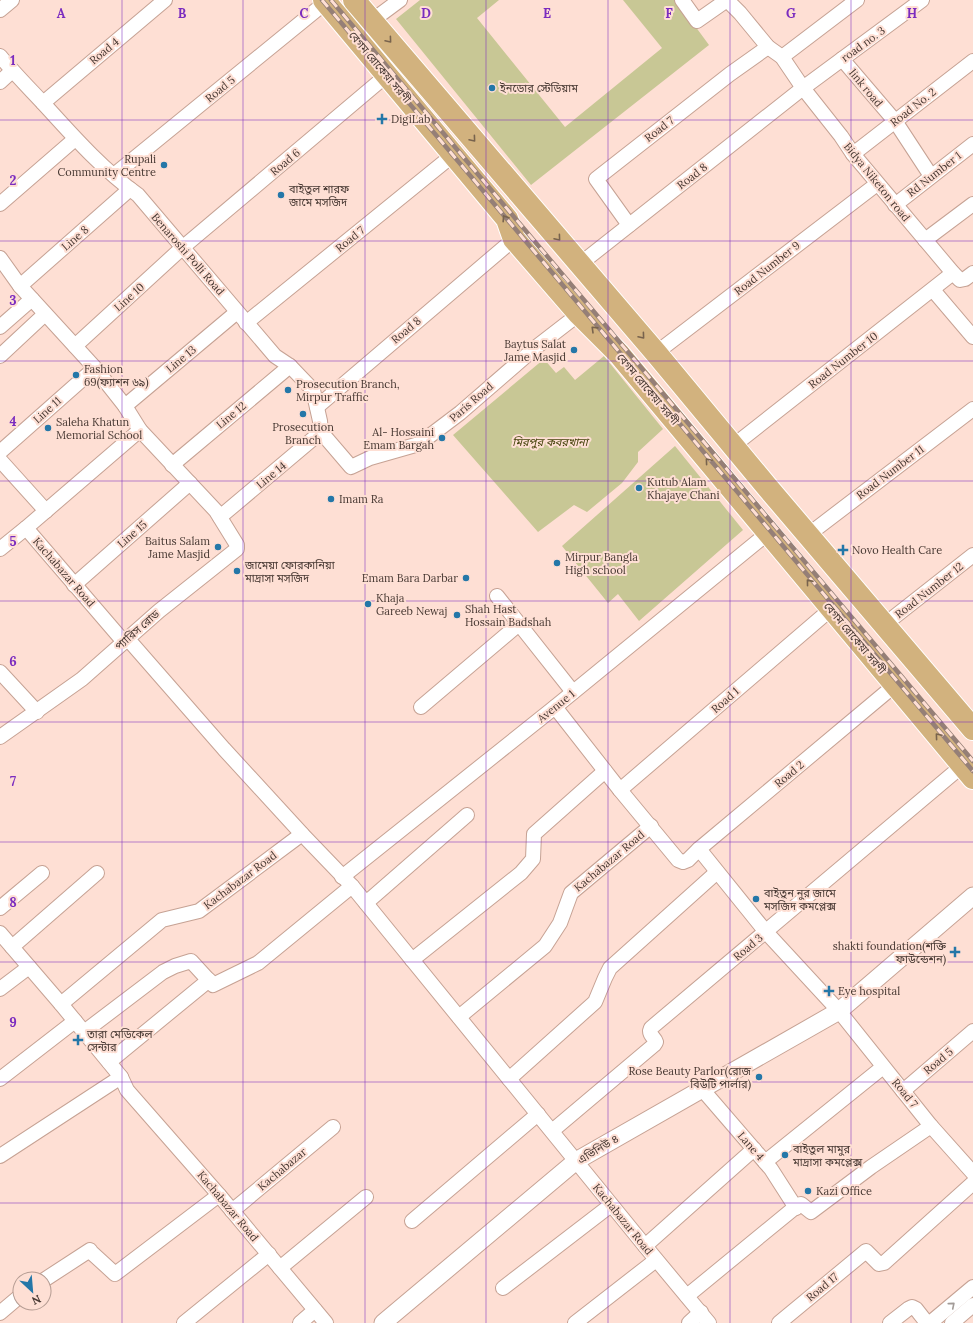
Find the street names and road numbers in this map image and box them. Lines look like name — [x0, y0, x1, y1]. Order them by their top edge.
street label: road no. 3 — [838, 23, 888, 65]
street label: বেগম রোকেয়া সরণী — [346, 28, 415, 107]
street label: Road 4 — [86, 35, 122, 67]
street label: link road — [846, 66, 886, 110]
street label: Road 5 — [202, 73, 238, 105]
street label: Road No. 2 — [887, 85, 939, 129]
street label: Road 7 — [641, 113, 677, 145]
street label: Bidya Niketon road — [841, 140, 913, 225]
street label: Road 6 — [267, 145, 303, 179]
street label: Rd Number 1 — [904, 148, 964, 200]
street label: Road 8 — [674, 160, 710, 192]
street label: Benaroshi Polli Road — [148, 210, 228, 298]
street label: Line 8 — [59, 222, 91, 254]
street label: Road 7 — [333, 223, 367, 255]
street label: Road Number 9 — [731, 238, 803, 298]
street label: Line 10 — [111, 280, 147, 314]
street label: Road 8 — [388, 314, 424, 346]
street label: Road Number 10 — [806, 329, 881, 391]
street label: Line 13 — [163, 342, 199, 376]
street label: বেগম রোকেয়া সরণী — [614, 350, 683, 429]
street label: Paris Road — [446, 379, 496, 425]
street label: Line 11 — [30, 394, 64, 426]
street label: Line 12 — [213, 398, 249, 432]
street label: Road Number 11 — [853, 442, 927, 502]
street label: Line 14 — [253, 458, 289, 492]
street label: Line 15 — [114, 517, 150, 551]
street label: Kachabazar Road — [30, 534, 98, 610]
street label: Road Number 12 — [892, 559, 966, 621]
street label: বেগম রোকেয়া সরণী — [821, 599, 890, 678]
street label: প্যারিস রোড — [112, 607, 162, 653]
street label: Road 1 — [708, 684, 742, 716]
street label: Avenue 1 — [534, 687, 578, 726]
street label: Road 2 — [771, 758, 807, 790]
street label: Kachabazar Road — [571, 827, 647, 895]
street label: Kachabazar Road — [201, 848, 280, 912]
street label: Road 3 — [730, 931, 766, 963]
street label: Road 5 — [920, 1045, 956, 1077]
street label: Road 7 — [889, 1076, 921, 1110]
street label: Lane 4 — [735, 1129, 767, 1163]
street label: এভিনিউ ৪ — [575, 1131, 621, 1167]
street label: Kachabazar — [255, 1144, 309, 1193]
street label: Kachabazar Road — [194, 1168, 262, 1244]
street label: Kachabazar Road — [590, 1180, 656, 1258]
street label: Road 17 — [803, 1270, 841, 1304]

